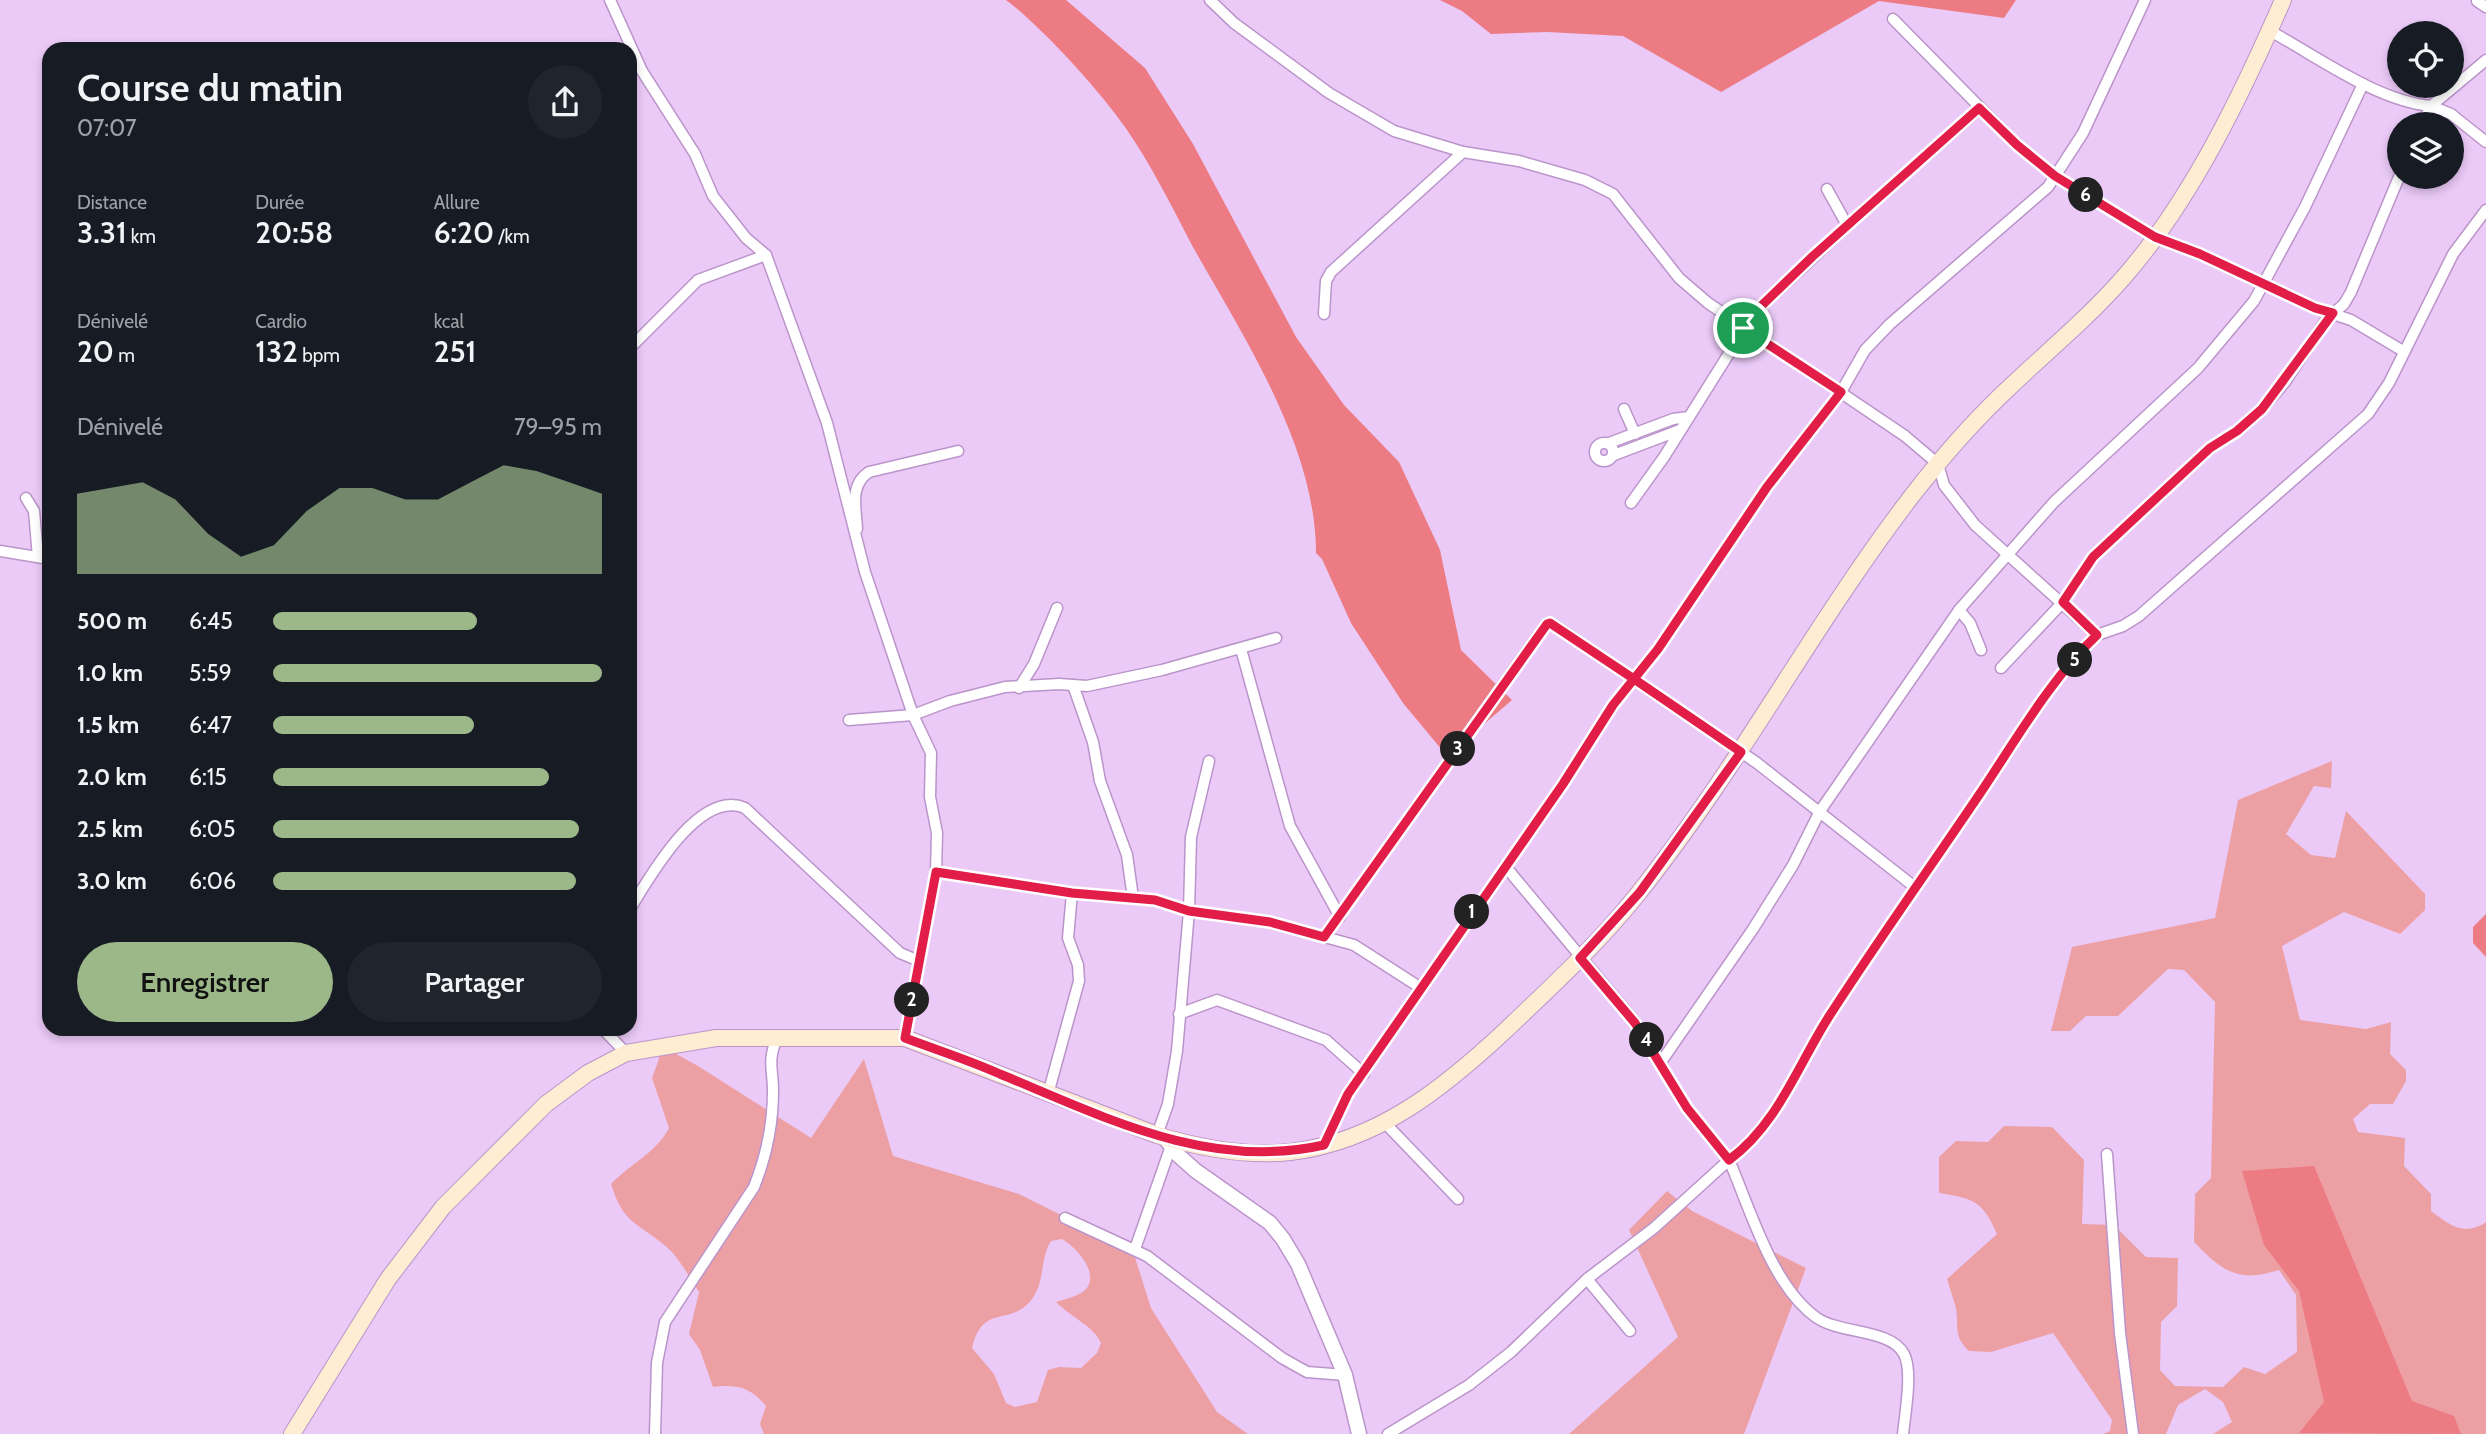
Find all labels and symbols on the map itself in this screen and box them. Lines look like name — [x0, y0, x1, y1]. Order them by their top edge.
pin: 6 — [2068, 178, 2104, 212]
pin — [1713, 298, 1773, 358]
pin: 5 — [2058, 642, 2092, 678]
pin: 3 — [1440, 732, 1476, 766]
pin: 1 — [1454, 894, 1490, 930]
pin: 2 — [894, 982, 930, 1018]
pin: 4 — [1630, 1023, 1664, 1058]

